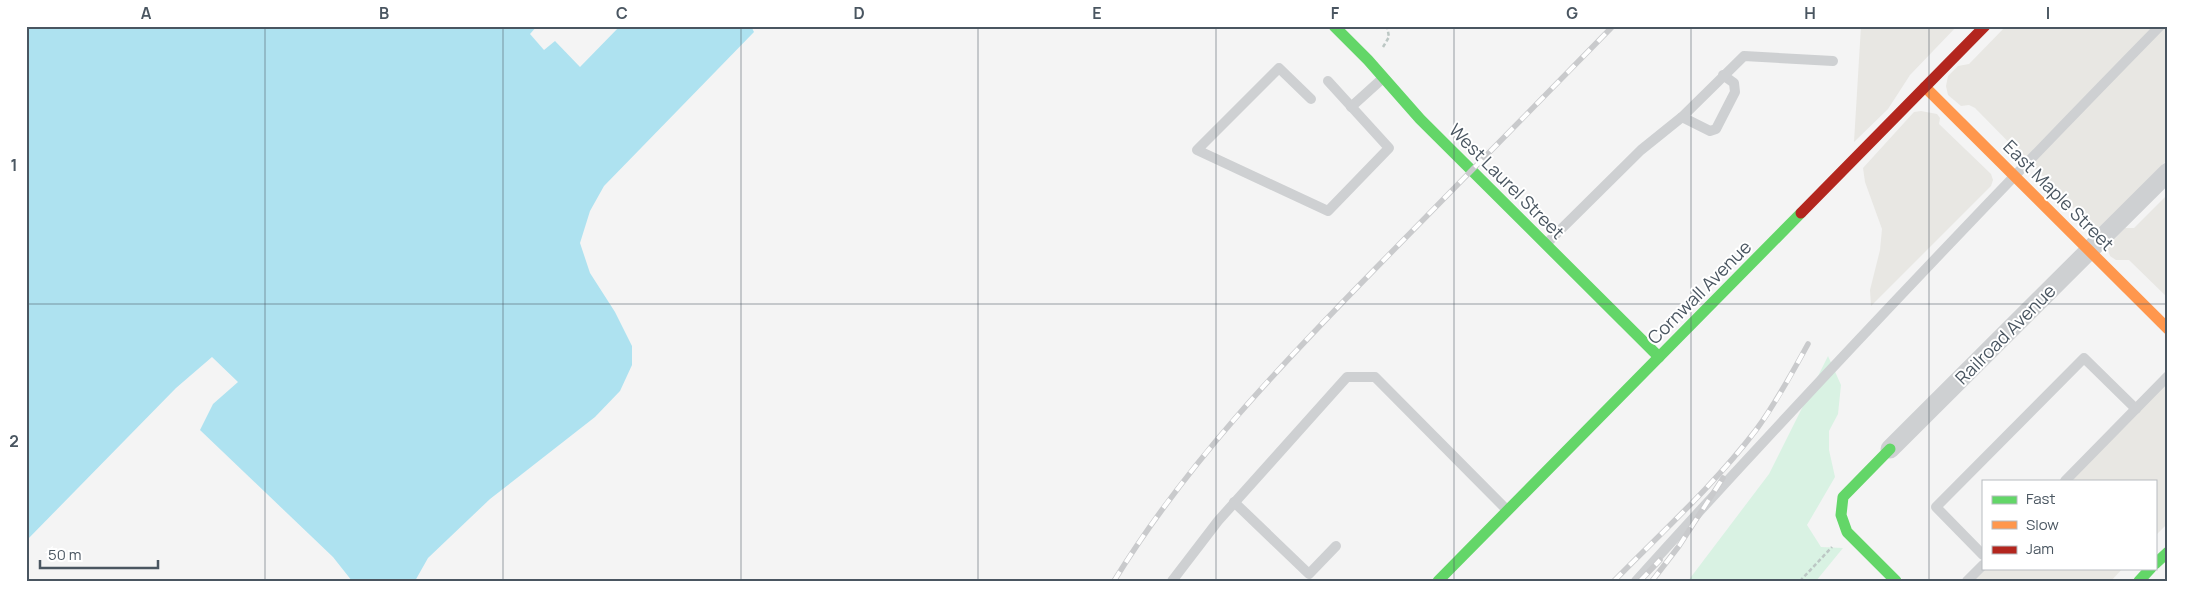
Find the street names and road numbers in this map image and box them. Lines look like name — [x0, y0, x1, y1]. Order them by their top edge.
street label: West Laurel Street — [1444, 118, 1570, 244]
street label: East Maple Street — [1998, 134, 2120, 256]
street label: Cornwall Avenue — [1642, 235, 1756, 349]
street label: Railroad Avenue — [1950, 279, 2060, 389]

